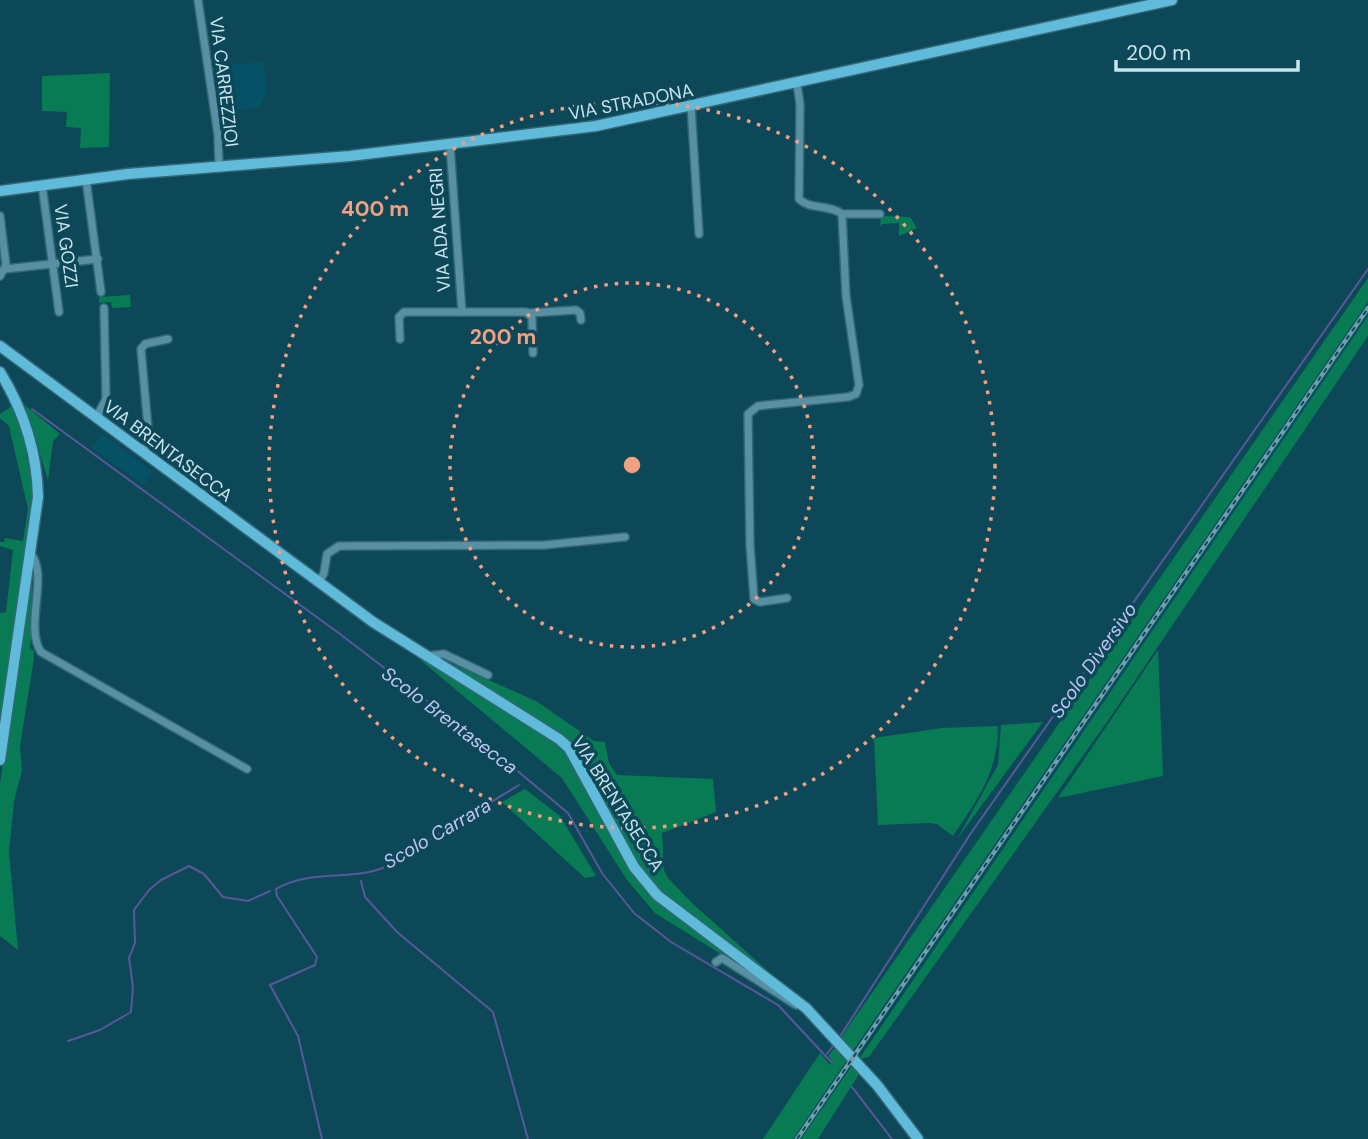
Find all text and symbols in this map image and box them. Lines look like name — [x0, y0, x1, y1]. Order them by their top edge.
street label: VIA CARREZZIOI — [204, 16, 244, 148]
scale bar — [1116, 28, 1298, 72]
text: 200 m — [1126, 39, 1191, 67]
street label: VIA STRADONA — [567, 78, 695, 126]
street label: VIA ADA NEGRI — [424, 167, 456, 293]
text: 400 m — [341, 195, 409, 223]
street label: VIA GOZZI — [48, 203, 84, 289]
text: 200 m — [470, 323, 536, 351]
street label: VIA BRENTASECCA — [99, 395, 237, 508]
centre of rings — [620, 453, 644, 477]
water label: Scolo Diversivo — [1044, 598, 1142, 723]
water label: Scolo Brentasecca — [377, 661, 523, 780]
street label: VIA BRENTASECCA — [567, 732, 669, 876]
water label: Scolo Carrara — [379, 792, 496, 874]

